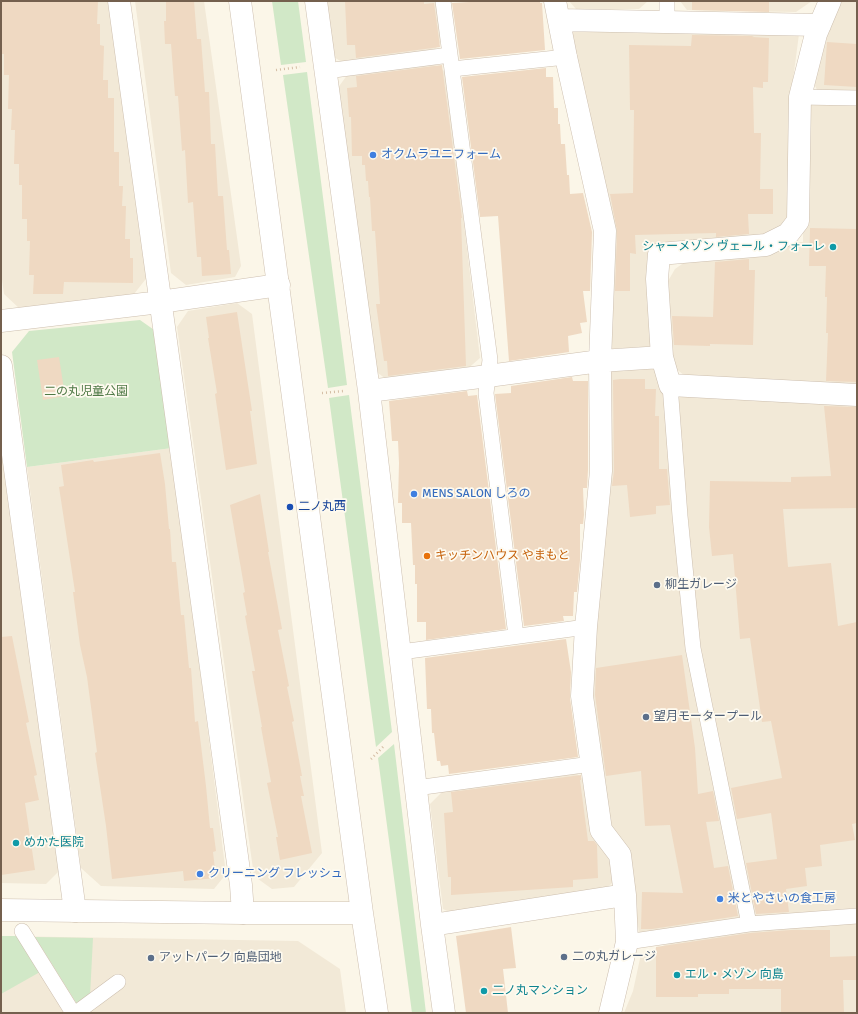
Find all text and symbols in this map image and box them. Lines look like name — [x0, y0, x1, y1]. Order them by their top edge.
place label: オクムラユニフォーム — [381, 148, 501, 162]
marker: オクムラユニフォーム — [368, 150, 378, 160]
place label: シャーメゾン ヴェール・フォーレ — [642, 240, 825, 254]
marker: シャーメゾン ヴェール・フォーレ — [828, 242, 838, 252]
park label: 二の丸児童公園 — [44, 385, 128, 399]
place label: MENS SALON しろの — [422, 487, 531, 501]
marker: MENS SALON しろの — [409, 489, 419, 499]
place label: 二ノ丸西 — [298, 500, 346, 514]
marker: 二ノ丸西 — [285, 502, 295, 512]
place label: キッチンハウス やまもと — [435, 549, 570, 563]
marker: キッチンハウス やまもと — [422, 551, 432, 561]
place label: 柳生ガレージ — [665, 578, 737, 592]
marker: 柳生ガレージ — [652, 580, 662, 590]
place label: 望月モータープール — [654, 710, 762, 724]
marker: 望月モータープール — [641, 712, 651, 722]
place label: めかた医院 — [24, 836, 84, 850]
marker: めかた医院 — [11, 838, 21, 848]
place label: クリーニング フレッシュ — [208, 867, 343, 881]
marker: クリーニング フレッシュ — [195, 869, 205, 879]
place label: 米とやさいの食工房 — [728, 892, 836, 906]
marker: 米とやさいの食工房 — [715, 894, 725, 904]
place label: 二の丸ガレージ — [572, 950, 656, 964]
place label: アットパーク 向島団地 — [159, 951, 282, 965]
marker: 二の丸ガレージ — [559, 952, 569, 962]
marker: アットパーク 向島団地 — [146, 953, 156, 963]
place label: エル・メゾン 向島 — [685, 968, 784, 982]
marker: エル・メゾン 向島 — [672, 970, 682, 980]
place label: 二ノ丸マンション — [492, 984, 588, 998]
marker: 二ノ丸マンション — [479, 986, 489, 996]

